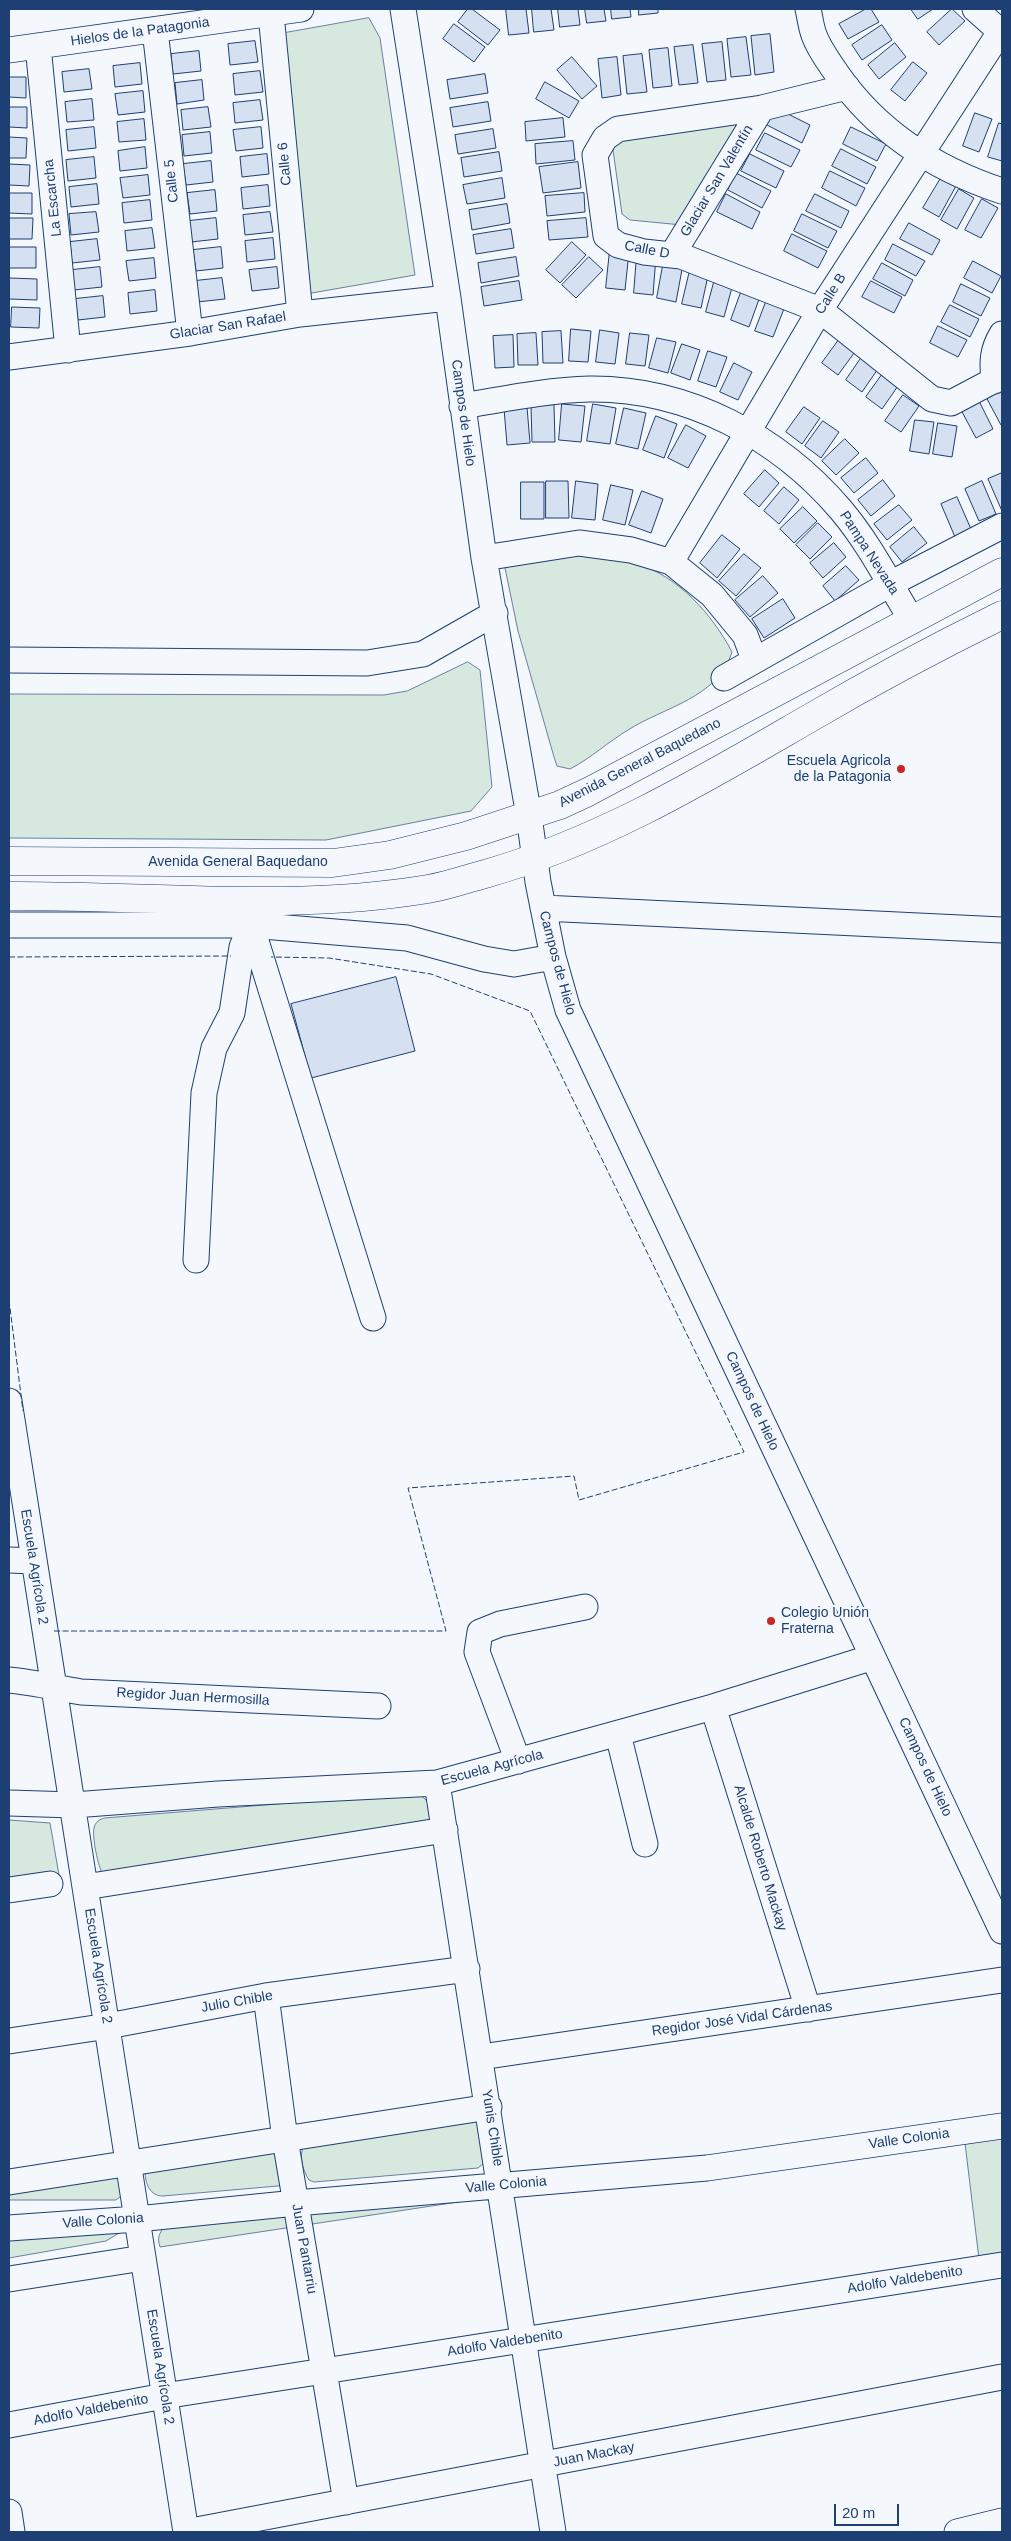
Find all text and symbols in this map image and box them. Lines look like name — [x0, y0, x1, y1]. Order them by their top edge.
street label: Hielos de la Patagonia — [69, 14, 211, 50]
street label: Glaciar San Valentín — [677, 122, 757, 240]
street label: Calle 6 — [275, 142, 295, 186]
street label: La Escarcha — [41, 158, 65, 238]
street label: Calle 5 — [161, 158, 183, 204]
street label: Calle D — [623, 237, 671, 263]
street label: Calle B — [812, 270, 850, 318]
street label: Glaciar San Rafael — [169, 309, 287, 343]
street label: Campos de Hielo — [447, 359, 479, 467]
street label: Pampa Nevada — [836, 508, 902, 598]
street label: Avenida General Baquedano — [556, 715, 724, 811]
place label: Escuela Agricola de la Patagonia — [787, 753, 891, 786]
marker: Escuela Agricola de la Patagonia — [895, 763, 907, 775]
street label: Avenida General Baquedano — [148, 854, 328, 870]
street label: Campos de Hielo — [535, 909, 579, 1017]
street label: Campos de Hielo — [722, 1349, 782, 1453]
street label: Escuela Agrícola 2 — [17, 1508, 51, 1626]
place label: Colegio Unión Fraterna — [781, 1605, 869, 1638]
marker: Colegio Unión Fraterna — [765, 1615, 777, 1627]
street label: Regidor Juan Hermosilla — [116, 1685, 270, 1709]
street label: Campos de Hielo — [895, 1715, 955, 1819]
street label: Escuela Agrícola — [439, 1746, 545, 1790]
street label: Alcalde Roberto Mackay — [730, 1783, 790, 1933]
street label: Escuela Agrícola 2 — [81, 1907, 115, 2025]
street label: Julio Chible — [200, 1987, 274, 2017]
street label: Regidor José Vidal Cárdenas — [651, 1998, 833, 2040]
street label: Yunis Chible — [478, 2088, 506, 2168]
street label: Valle Colonia — [867, 2125, 951, 2153]
street label: Valle Colonia — [465, 2173, 547, 2197]
street label: Juan Pantarriu — [288, 2203, 320, 2295]
street label: Valle Colonia — [62, 2210, 144, 2232]
street label: Adolfo Valdebenito — [846, 2263, 964, 2297]
street label: Escuela Agrícola 2 — [143, 2308, 177, 2426]
street label: Adolfo Valdebenito — [446, 2326, 564, 2360]
street label: Adolfo Valdebenito — [32, 2391, 150, 2429]
street label: Juan Mackay — [552, 2439, 636, 2471]
scale bar — [836, 2494, 901, 2526]
text: 20 m — [842, 2504, 875, 2521]

